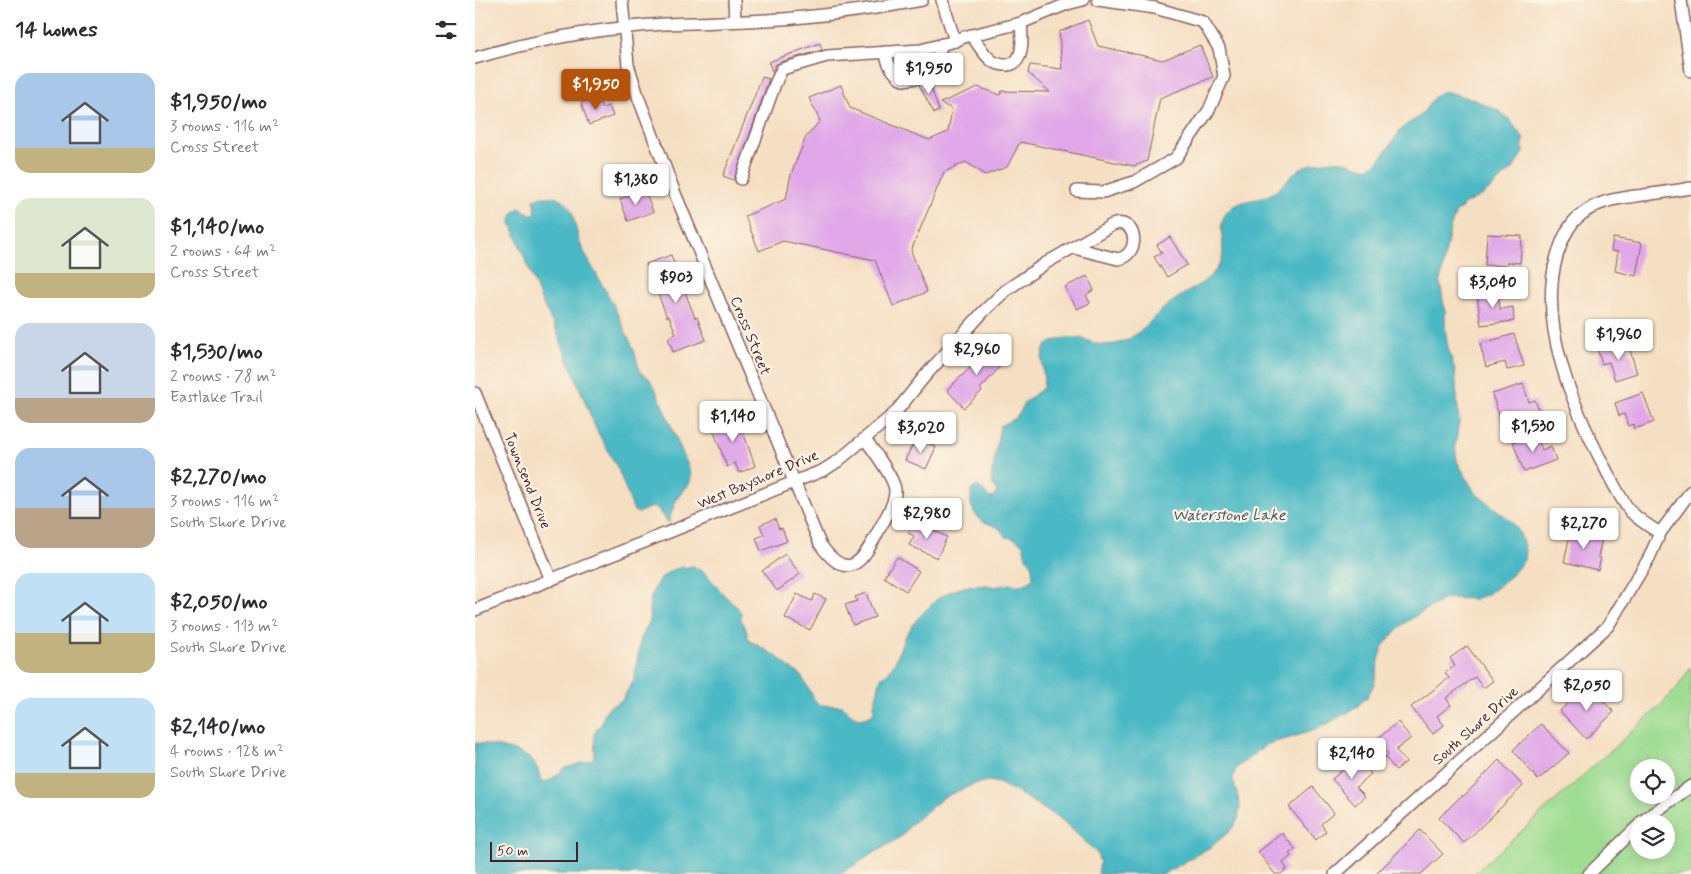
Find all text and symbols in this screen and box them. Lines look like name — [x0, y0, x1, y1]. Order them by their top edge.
text: 14 homes — [15, 16, 98, 44]
icon: filters — [432, 16, 460, 44]
pin: $1,950 — [888, 52, 970, 95]
text: $1,950 — [905, 58, 953, 79]
pin: $1,950 — [555, 68, 637, 111]
text: $1,950 — [572, 74, 620, 95]
text: $1,950/mo — [170, 88, 267, 116]
icon: home — [55, 93, 115, 153]
text: 3 rooms · 116 m² — [170, 116, 279, 137]
text: Cross Street — [170, 137, 259, 158]
pin: $1,380 — [595, 164, 677, 206]
text: $1,380 — [614, 169, 658, 190]
text: $1,140/mo — [170, 213, 264, 241]
icon: home — [55, 218, 115, 278]
text: 2 rooms · 64 m² — [170, 241, 276, 262]
text: Cross Street — [170, 262, 259, 283]
pin: $903 — [646, 262, 706, 304]
pin: $3,040 — [1452, 266, 1534, 309]
text: $903 — [660, 267, 692, 288]
text: $3,040 — [1469, 272, 1517, 293]
street label: Cross Street — [725, 293, 775, 379]
pin: $1,960 — [1578, 318, 1660, 361]
text: $1,960 — [1596, 324, 1642, 345]
pin: $2,960 — [936, 334, 1018, 376]
text: $1,530/mo — [170, 338, 263, 366]
text: $2,960 — [954, 339, 1000, 360]
icon: home — [55, 343, 115, 403]
text: 2 rooms · 78 m² — [170, 366, 277, 387]
text: Eastlake Trail — [170, 387, 263, 408]
pin: $1,140 — [692, 400, 774, 443]
text: $1,140 — [710, 406, 756, 427]
pin: $1,530 — [1492, 410, 1574, 453]
pin: $3,020 — [880, 412, 962, 454]
text: $1,530 — [1511, 416, 1555, 437]
text: $3,020 — [897, 417, 945, 438]
street label: Townsend Drive — [499, 430, 555, 532]
street label: West Bayshore Drive — [694, 445, 822, 515]
text: $2,270/mo — [170, 463, 267, 491]
icon: home — [55, 468, 115, 528]
text: 3 rooms · 116 m² — [170, 491, 279, 512]
pin: $2,980 — [886, 498, 968, 540]
text: $2,980 — [903, 503, 951, 524]
water label: Waterstone Lake — [1172, 505, 1287, 526]
pin: $2,270 — [1543, 508, 1625, 550]
text: South Shore Drive — [170, 512, 287, 533]
text: $2,270 — [1560, 513, 1608, 534]
text: $2,050/mo — [170, 588, 267, 616]
icon: home — [55, 593, 115, 653]
text: 3 rooms · 113 m² — [170, 616, 278, 637]
text: South Shore Drive — [170, 637, 287, 658]
pin: $2,050 — [1546, 670, 1628, 712]
text: $2,050 — [1563, 675, 1611, 696]
street label: South Shore Drive — [1429, 682, 1523, 770]
text: $2,140/mo — [170, 713, 265, 741]
icon: home — [55, 718, 115, 778]
pin: $2,140 — [1311, 738, 1393, 780]
text: 4 rooms · 128 m² — [170, 741, 284, 762]
text: $2,140 — [1329, 743, 1375, 764]
map controls — [1630, 759, 1675, 859]
button: locate — [1630, 759, 1675, 804]
text: South Shore Drive — [170, 762, 287, 783]
button: layers — [1630, 814, 1675, 859]
scale bar — [490, 839, 577, 862]
text: 50 m — [497, 842, 528, 860]

